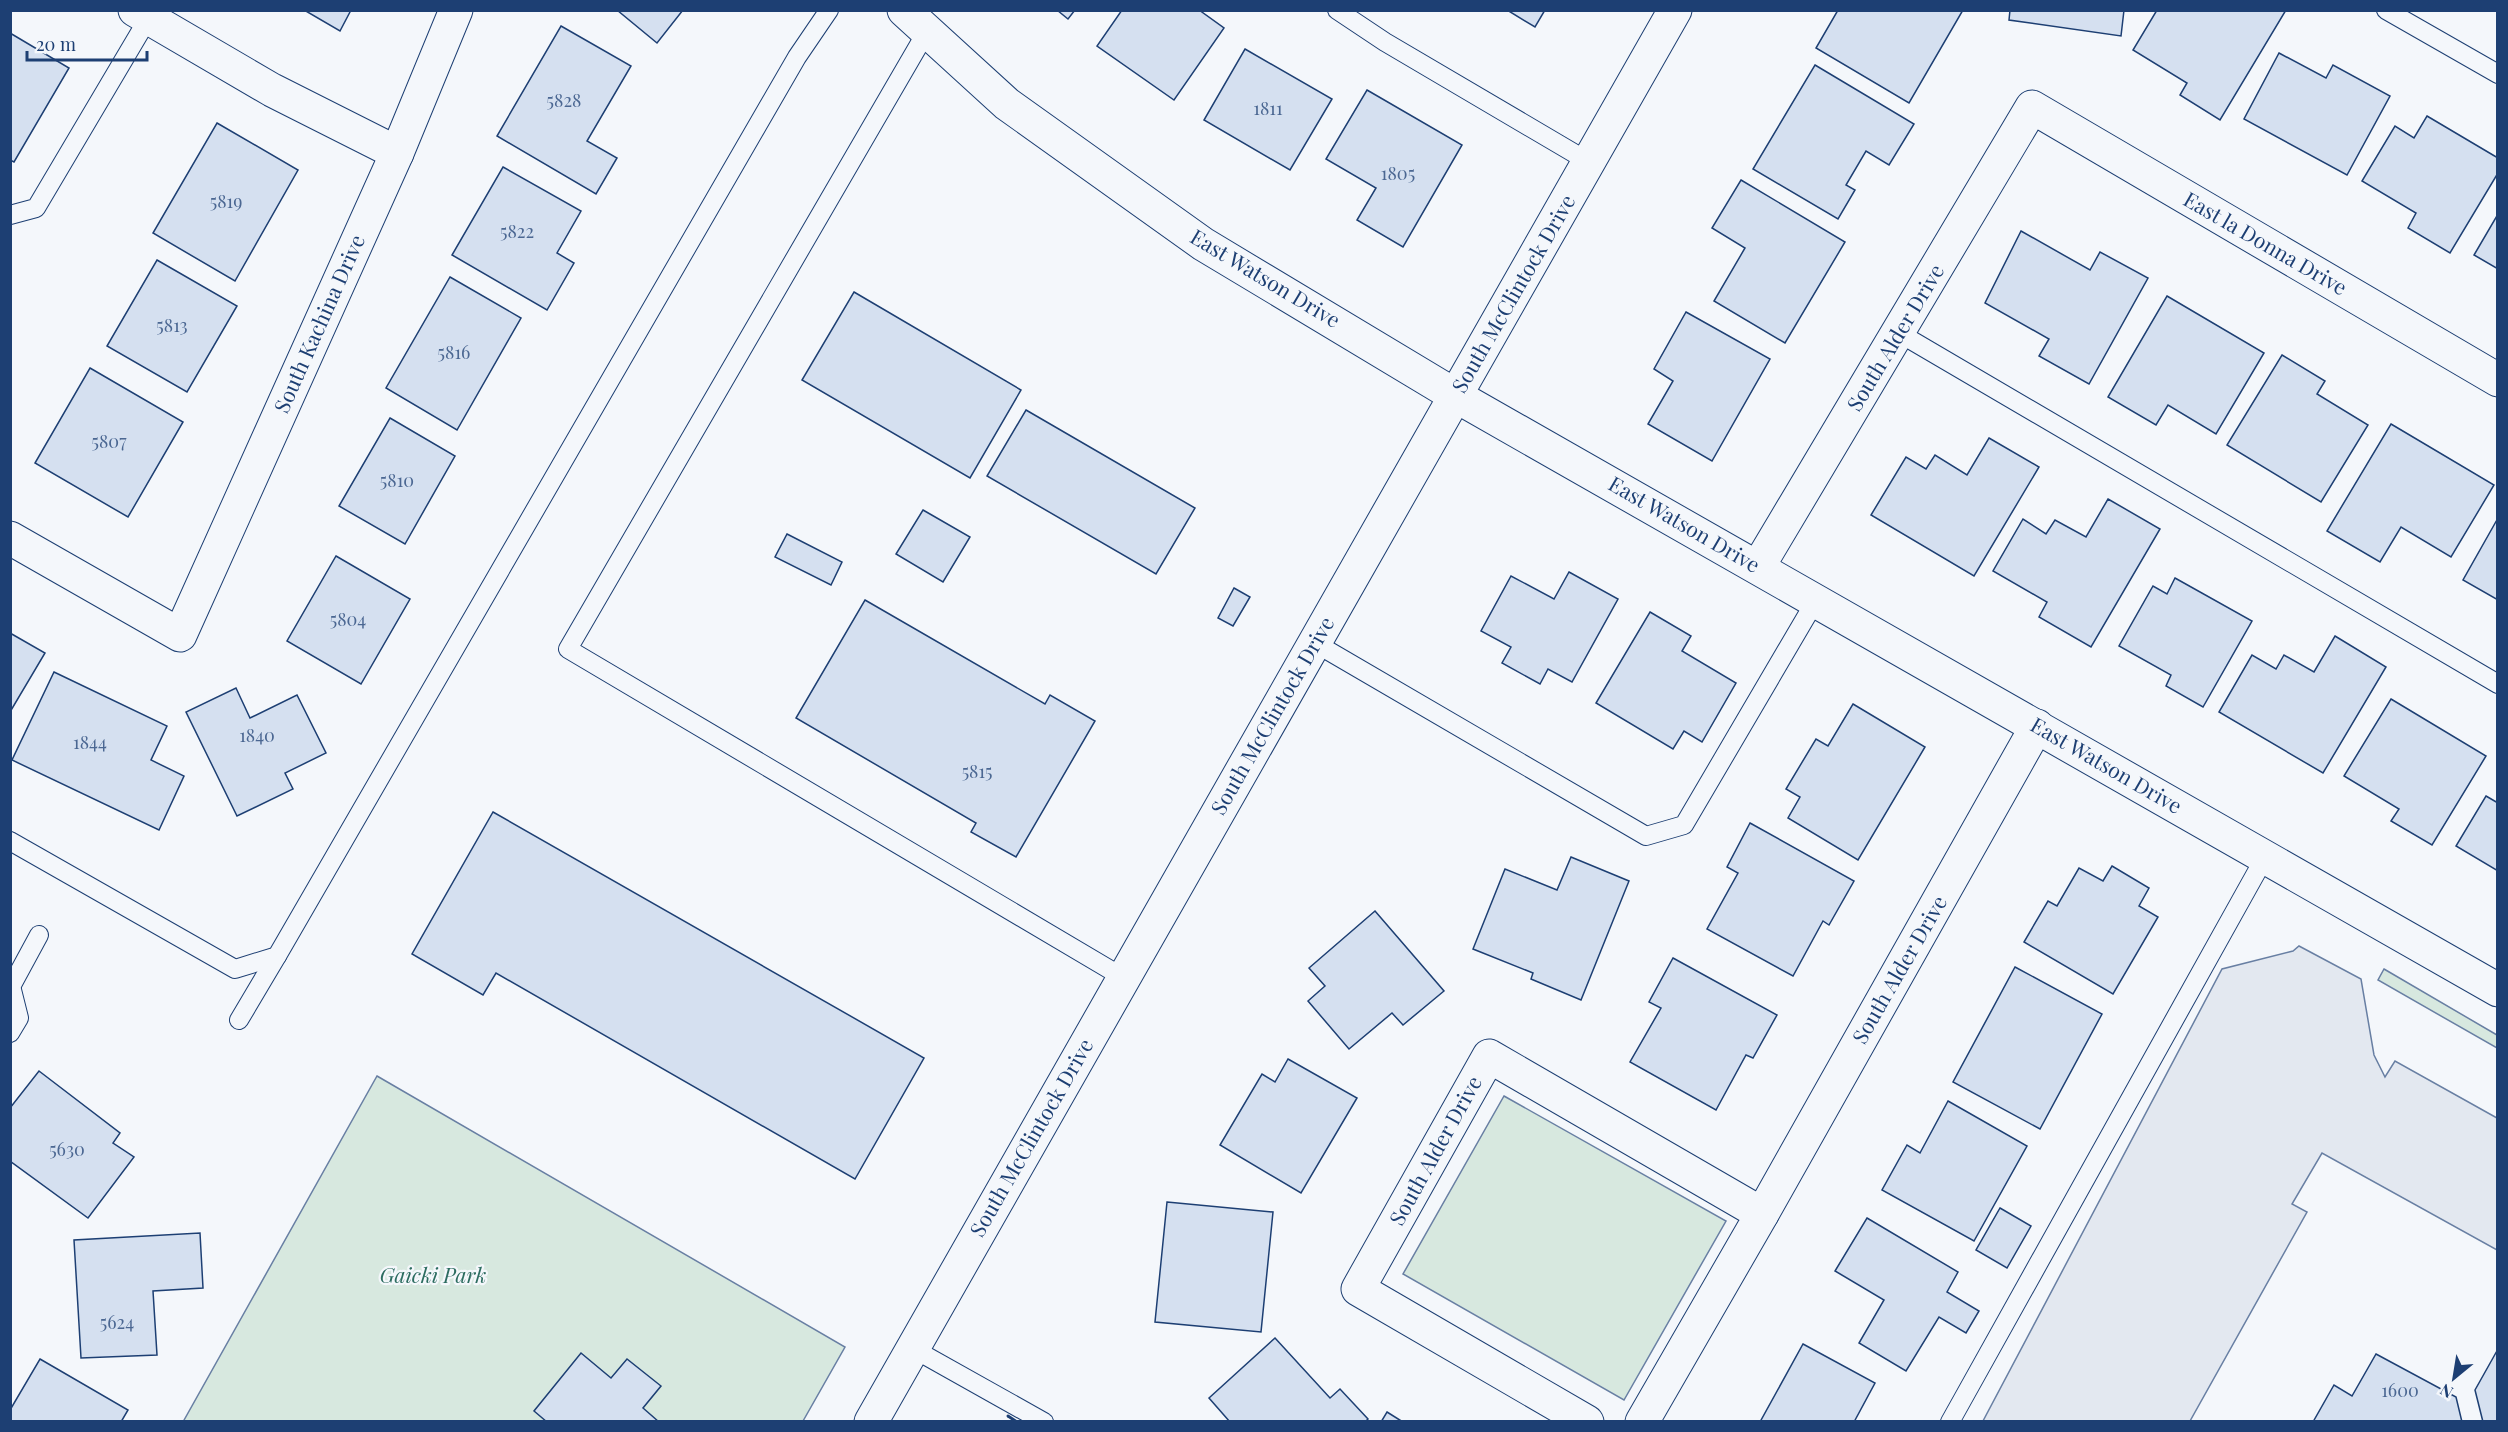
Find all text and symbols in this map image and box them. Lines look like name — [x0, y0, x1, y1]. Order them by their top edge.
scale bar — [27, 24, 147, 62]
text: 20 m — [36, 32, 76, 56]
house number: 5828 — [547, 88, 581, 112]
house number: 1811 — [1253, 96, 1283, 120]
house number: 1805 — [1381, 161, 1415, 185]
street label: East la Donna Drive — [2179, 184, 2353, 300]
house number: 5819 — [210, 189, 242, 213]
street label: South McClintock Drive — [1444, 189, 1580, 397]
house number: 5822 — [500, 219, 534, 243]
street label: East Watson Drive — [1186, 221, 1346, 333]
street label: South Kachina Drive — [266, 230, 370, 417]
street label: South Alder Drive — [1839, 258, 1949, 416]
house number: 5813 — [156, 313, 188, 337]
house number: 5816 — [438, 340, 470, 364]
house number: 5807 — [92, 429, 127, 453]
house number: 5810 — [380, 468, 414, 492]
street label: East Watson Drive — [1604, 469, 1766, 578]
house number: 5804 — [330, 607, 366, 631]
street label: South McClintock Drive — [1203, 611, 1339, 819]
street label: East Watson Drive — [2026, 710, 2188, 819]
house number: 1840 — [239, 723, 275, 747]
house number: 1844 — [73, 730, 107, 754]
house number: 5815 — [962, 759, 992, 783]
street label: South Alder Drive — [1844, 890, 1952, 1048]
street label: South McClintock Drive — [962, 1033, 1098, 1241]
street label: South Alder Drive — [1382, 1070, 1487, 1230]
house number: 5630 — [49, 1137, 85, 1161]
park label: Gaicki Park — [380, 1260, 486, 1288]
house number: 5624 — [100, 1310, 134, 1334]
north arrow — [2424, 1348, 2484, 1408]
house number: 1600 — [2381, 1378, 2419, 1402]
text: N — [2436, 1379, 2457, 1403]

